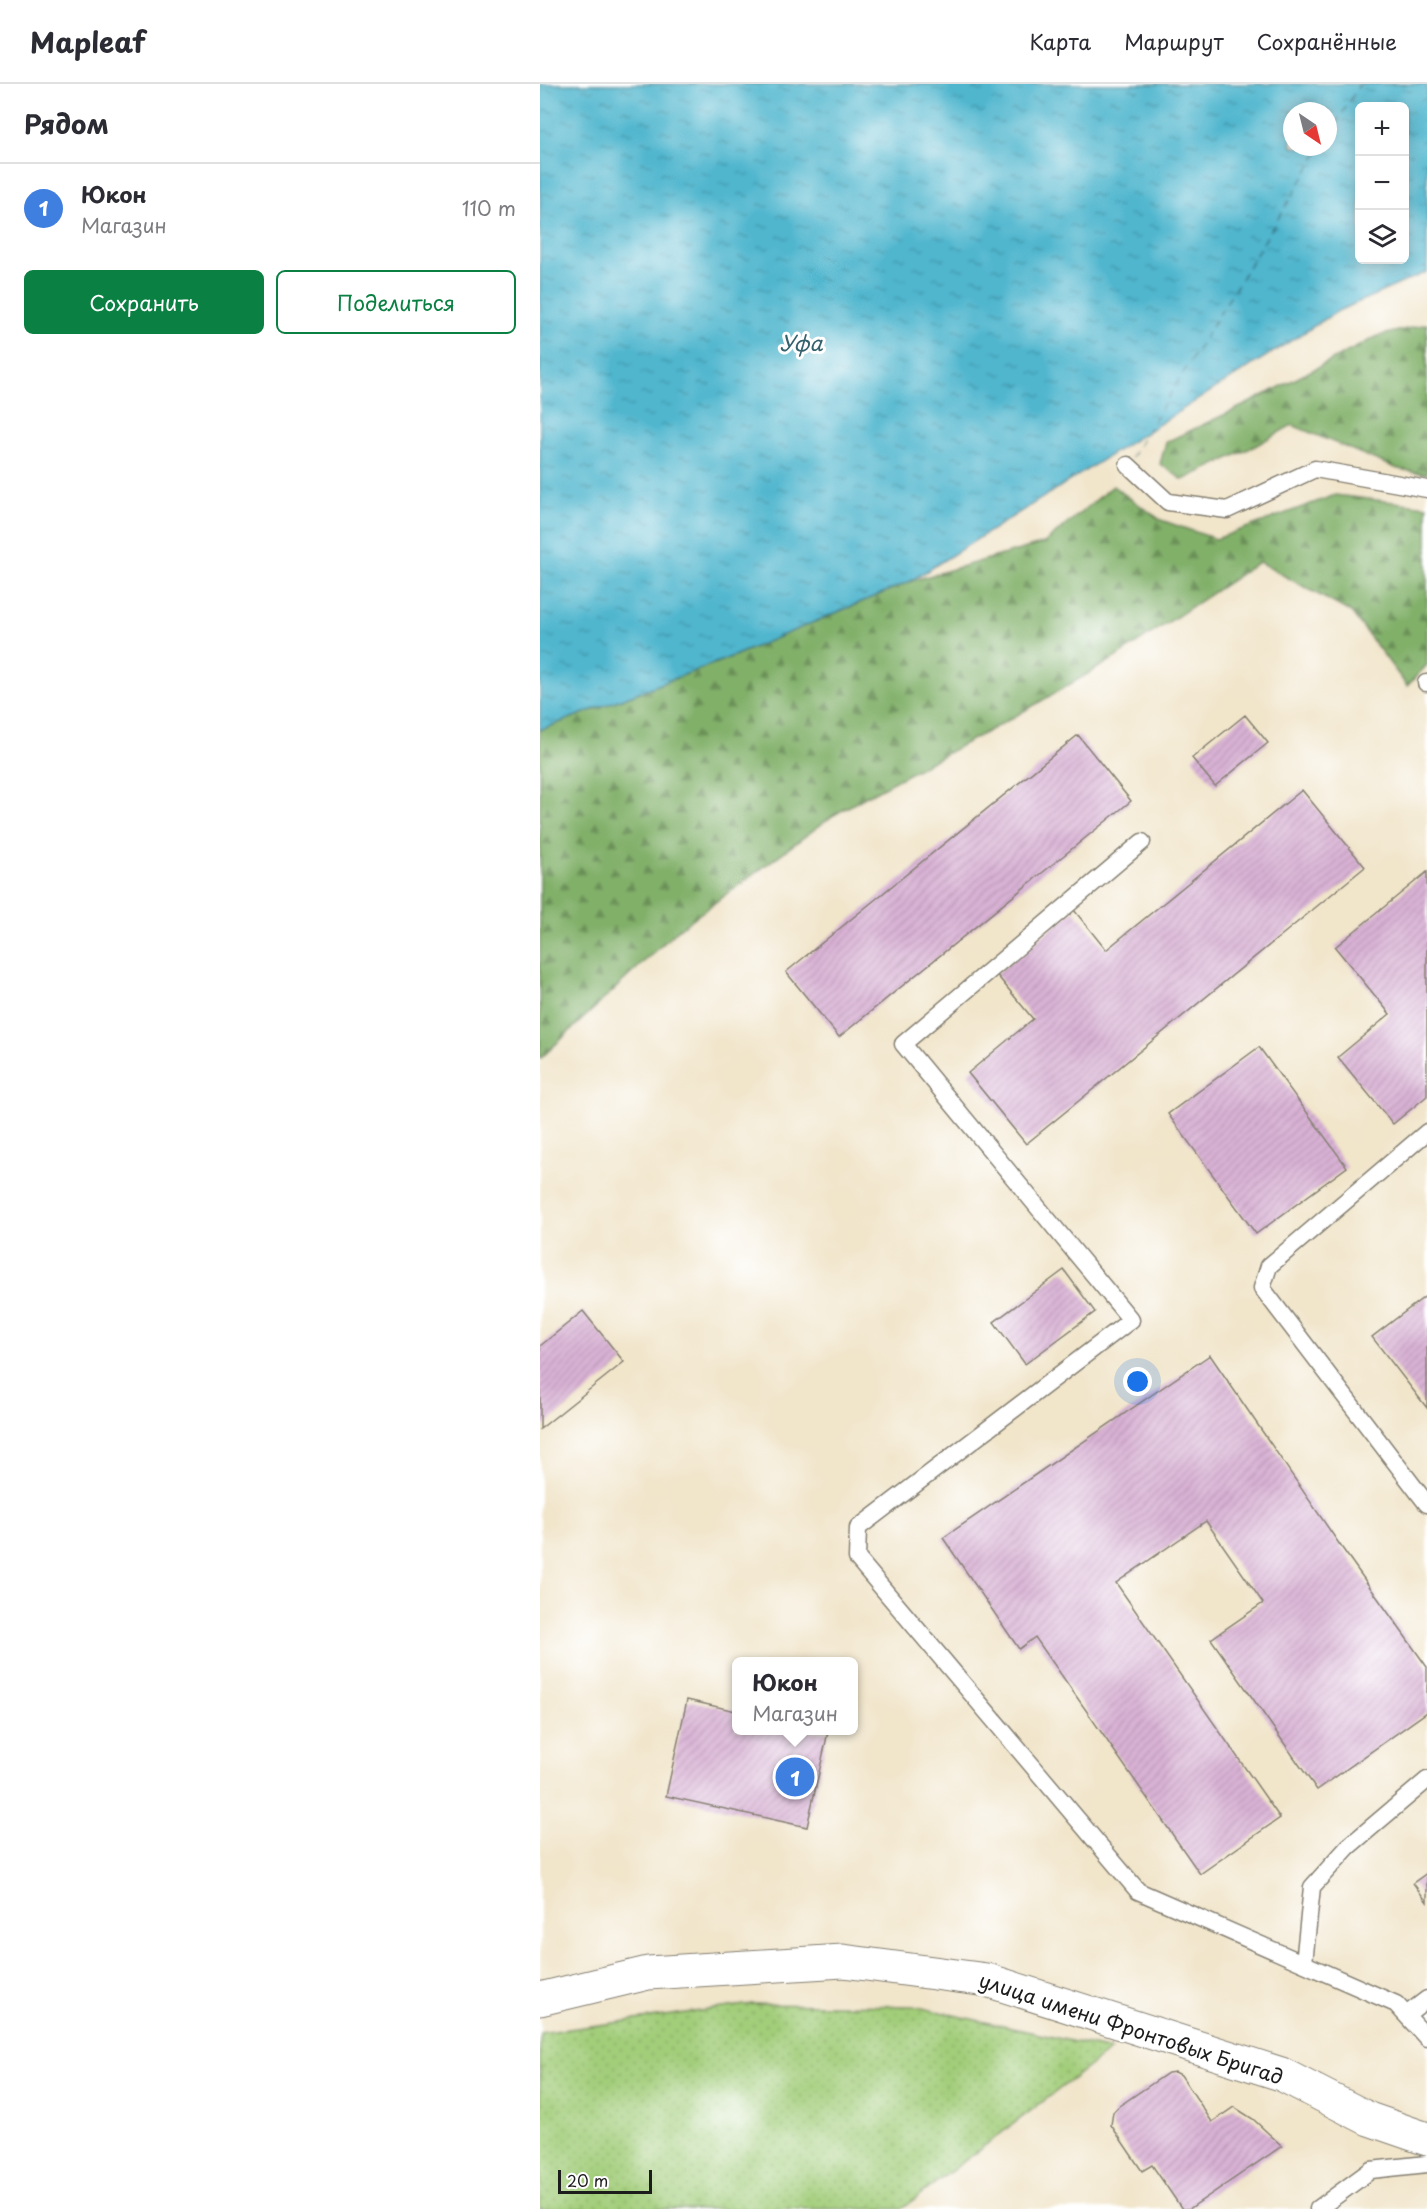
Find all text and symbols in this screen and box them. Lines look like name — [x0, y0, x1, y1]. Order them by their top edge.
text: Mapleaf — [30, 20, 146, 63]
text: Карта — [1030, 25, 1091, 57]
text: Маршрут — [1124, 25, 1224, 57]
text: Сохранённые — [1257, 25, 1397, 57]
north arrow — [1283, 102, 1337, 156]
map controls — [1355, 102, 1409, 264]
button: + — [1355, 102, 1409, 156]
text: Рядом — [24, 104, 109, 143]
button: − — [1355, 156, 1409, 210]
text: Юкон — [81, 177, 147, 210]
text: 1 — [39, 193, 48, 223]
text: 110 m — [462, 193, 516, 223]
text: Магазин — [81, 210, 167, 240]
button: layers — [1355, 210, 1409, 264]
button: Сохранить — [24, 270, 264, 334]
button: Поделиться — [276, 270, 516, 334]
water label: Уфа — [779, 326, 823, 358]
your location — [1123, 1367, 1152, 1396]
popup — [732, 1657, 858, 1735]
text: Юкон — [752, 1665, 818, 1698]
text: Магазин — [752, 1698, 838, 1728]
pin: 1 — [776, 1754, 814, 1800]
street label: улица имени Фронтовых Бригад — [975, 1965, 1287, 2092]
scale bar — [558, 2167, 652, 2194]
text: 20 m — [567, 2168, 608, 2192]

